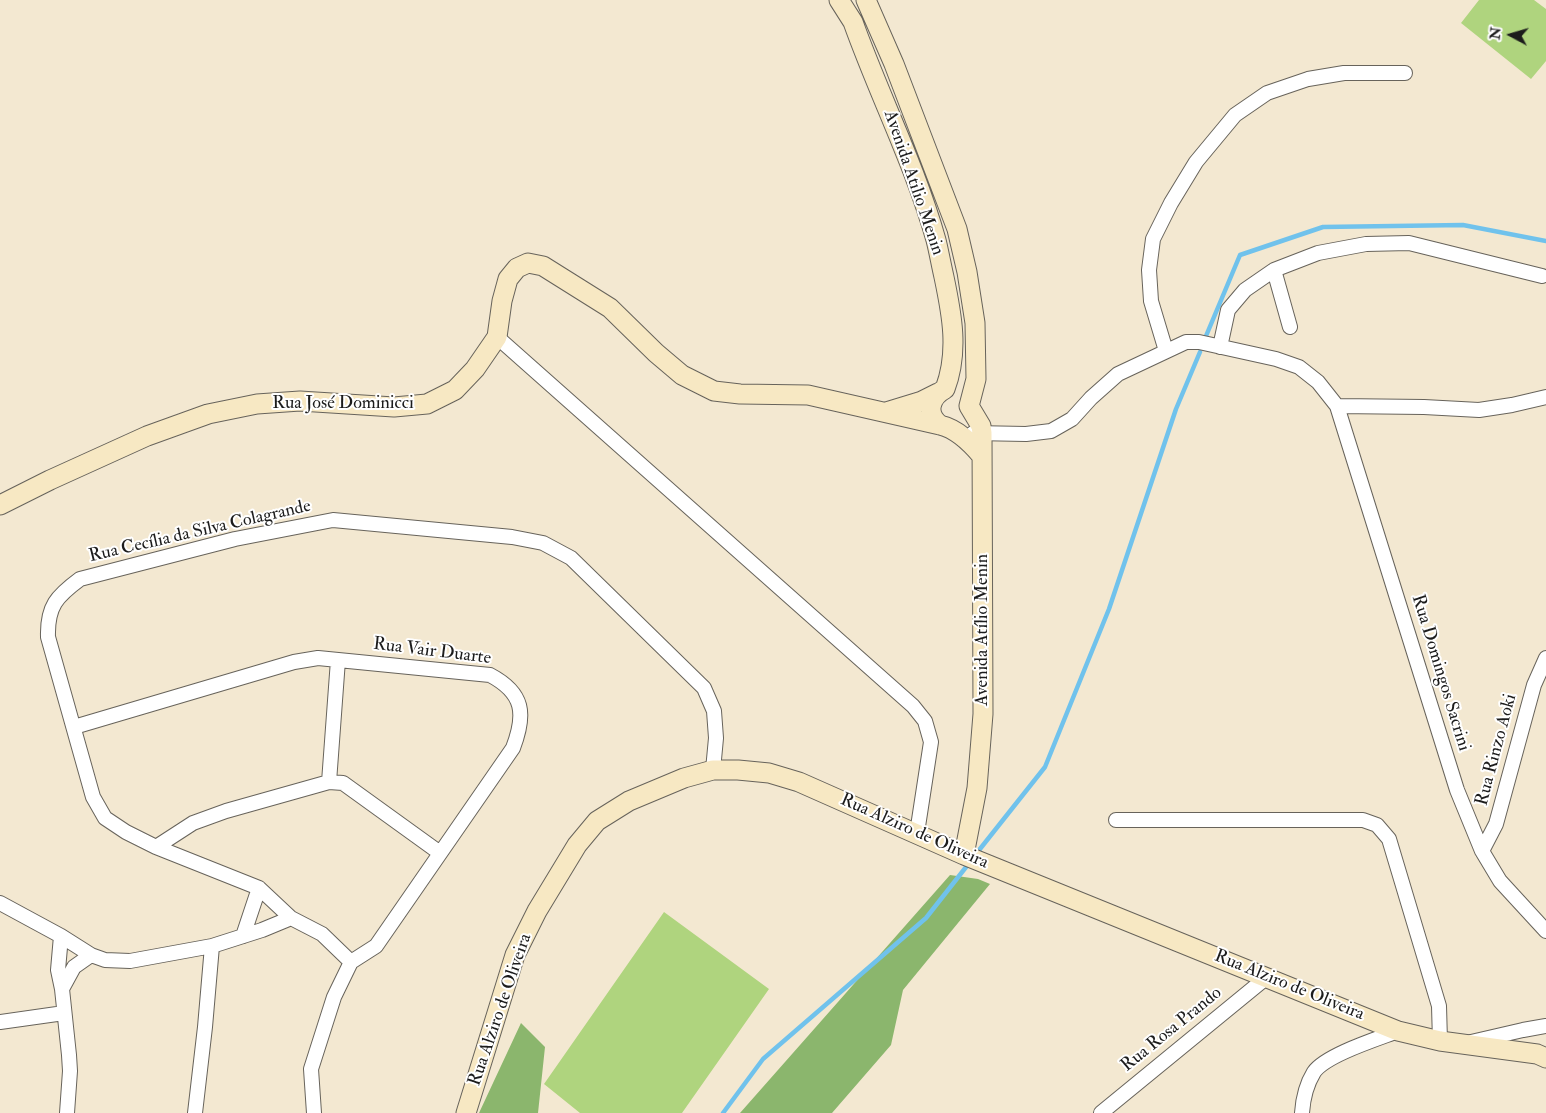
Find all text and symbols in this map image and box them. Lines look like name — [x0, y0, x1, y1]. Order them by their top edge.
north arrow — [1486, 10, 1536, 60]
text: N — [1486, 26, 1505, 41]
street label: Avenida Atilio Menin — [878, 108, 948, 258]
street label: Rua José Dominicci — [272, 393, 414, 415]
street label: Rua Cecília da Silva Colagrande — [87, 496, 313, 568]
street label: Avenida Atílio Menin — [972, 554, 994, 706]
street label: Rua Domingos Sacrini — [1406, 592, 1474, 754]
street label: Rua Vair Duarte — [372, 634, 492, 670]
street label: Rua Rinzo Aoki — [1472, 692, 1522, 808]
street label: Rua Alziro de Oliveira — [837, 790, 991, 874]
street label: Rua Alziro de Oliveira — [465, 931, 537, 1089]
street label: Rua Alziro de Oliveira — [1211, 946, 1367, 1026]
street label: Rua Rosa Prando — [1117, 983, 1227, 1077]

